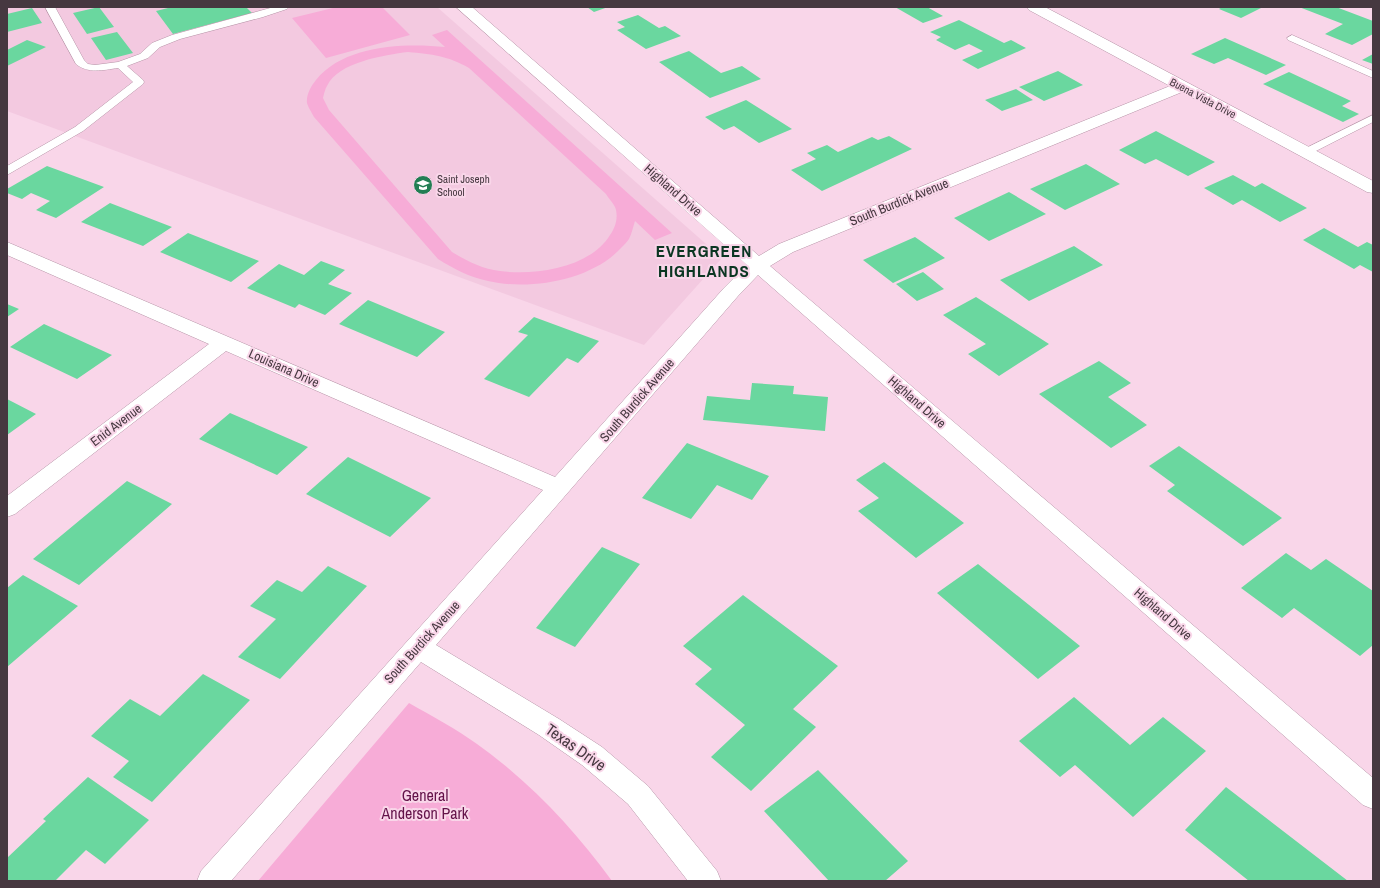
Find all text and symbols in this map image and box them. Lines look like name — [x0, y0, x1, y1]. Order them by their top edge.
street label: Buena Vista Drive — [1167, 75, 1239, 121]
street label: Highland Drive — [641, 160, 705, 220]
place label: Saint Joseph School — [437, 172, 490, 199]
school or university icon: Saint Joseph School — [412, 174, 434, 196]
street label: South Burdick Avenue — [847, 174, 951, 230]
district label: EVERGREEN HIGHLANDS — [656, 239, 752, 282]
street label: Louisiana Drive — [246, 345, 322, 391]
street label: South Burdick Avenue — [596, 355, 678, 445]
street label: Highland Drive — [885, 372, 949, 432]
street label: Enid Avenue — [87, 400, 145, 450]
street label: Highland Drive — [1131, 584, 1195, 644]
street label: South Burdick Avenue — [380, 597, 464, 687]
street label: Texas Drive — [541, 718, 611, 776]
park label: General Anderson Park — [381, 784, 469, 824]

